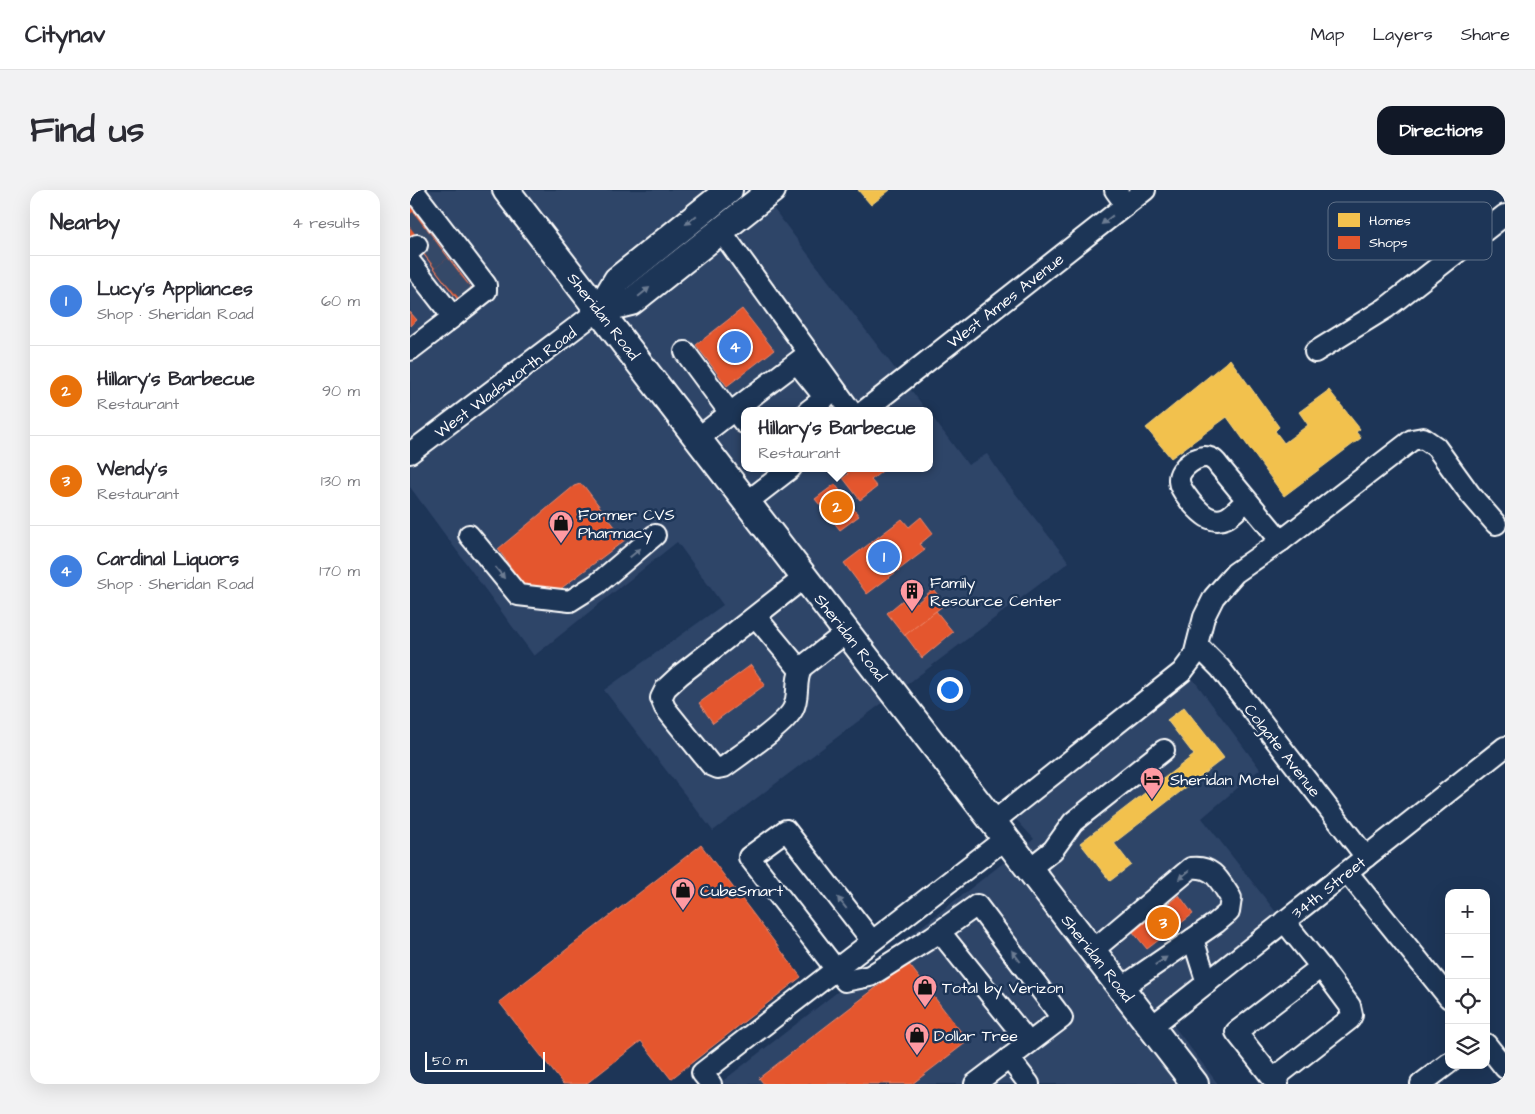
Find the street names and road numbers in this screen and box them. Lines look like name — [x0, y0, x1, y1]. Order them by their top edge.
street label: West Ames Avenue — [943, 248, 1069, 353]
street label: Sheridan Road — [562, 268, 644, 365]
street label: West Wadsworth Road — [430, 322, 581, 443]
street label: Sheridan Road — [809, 589, 891, 686]
street label: Colgate Avenue — [1238, 699, 1326, 803]
street label: 34th Street — [1287, 851, 1371, 924]
street label: Sheridan Road — [1056, 910, 1138, 1007]

